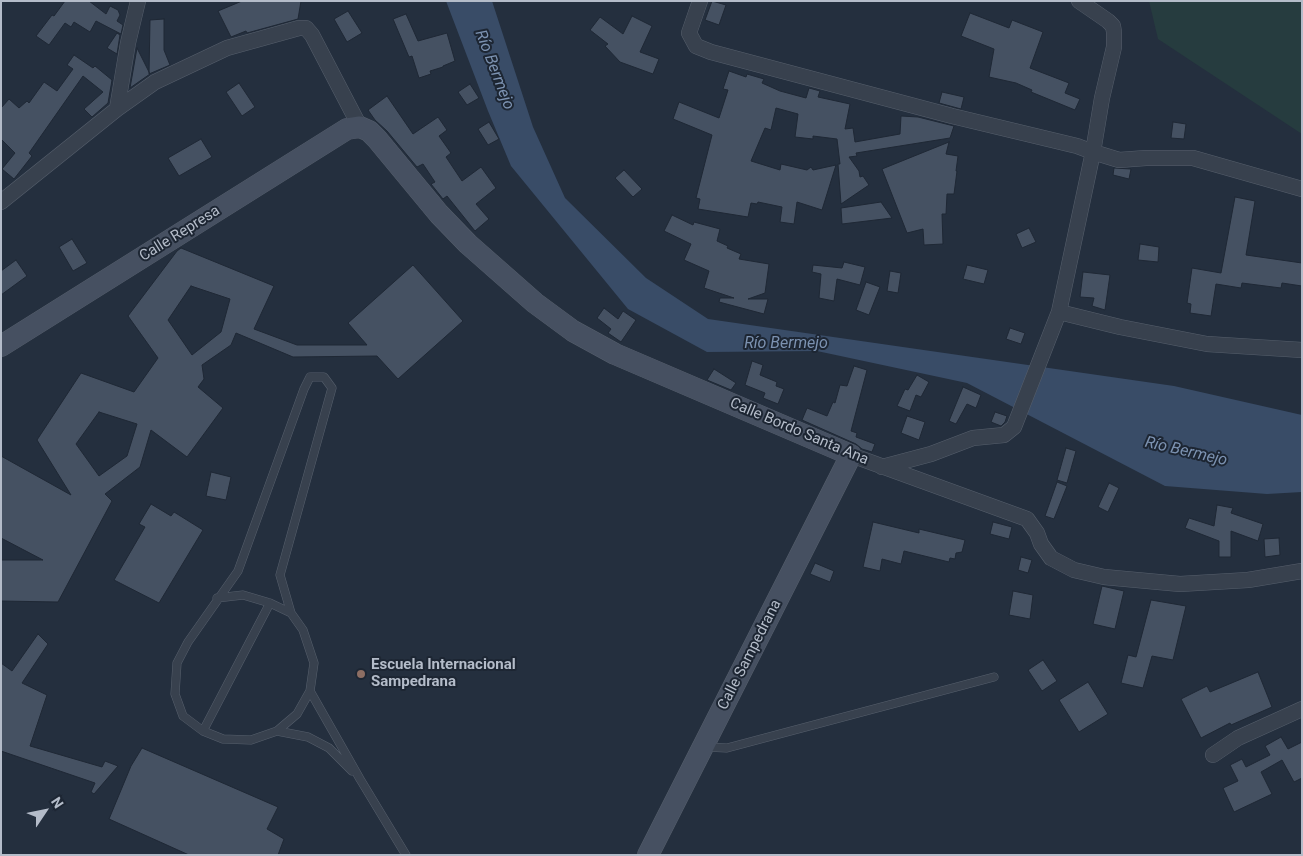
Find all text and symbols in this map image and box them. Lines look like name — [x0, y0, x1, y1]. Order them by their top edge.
water label: Río Bermejo — [470, 27, 518, 113]
street label: Calle Represa — [137, 202, 223, 266]
water label: Río Bermejo — [744, 334, 828, 354]
street label: Calle Bordo Santa Ana — [727, 395, 871, 469]
water label: Río Bermejo — [1143, 433, 1229, 471]
street label: Calle Sampedrana — [714, 597, 786, 713]
place label: Escuela Internacional Sampedrana — [371, 656, 516, 691]
marker: Escuela Internacional Sampedrana — [355, 668, 367, 680]
north arrow — [20, 786, 70, 836]
text: N — [48, 794, 67, 811]

